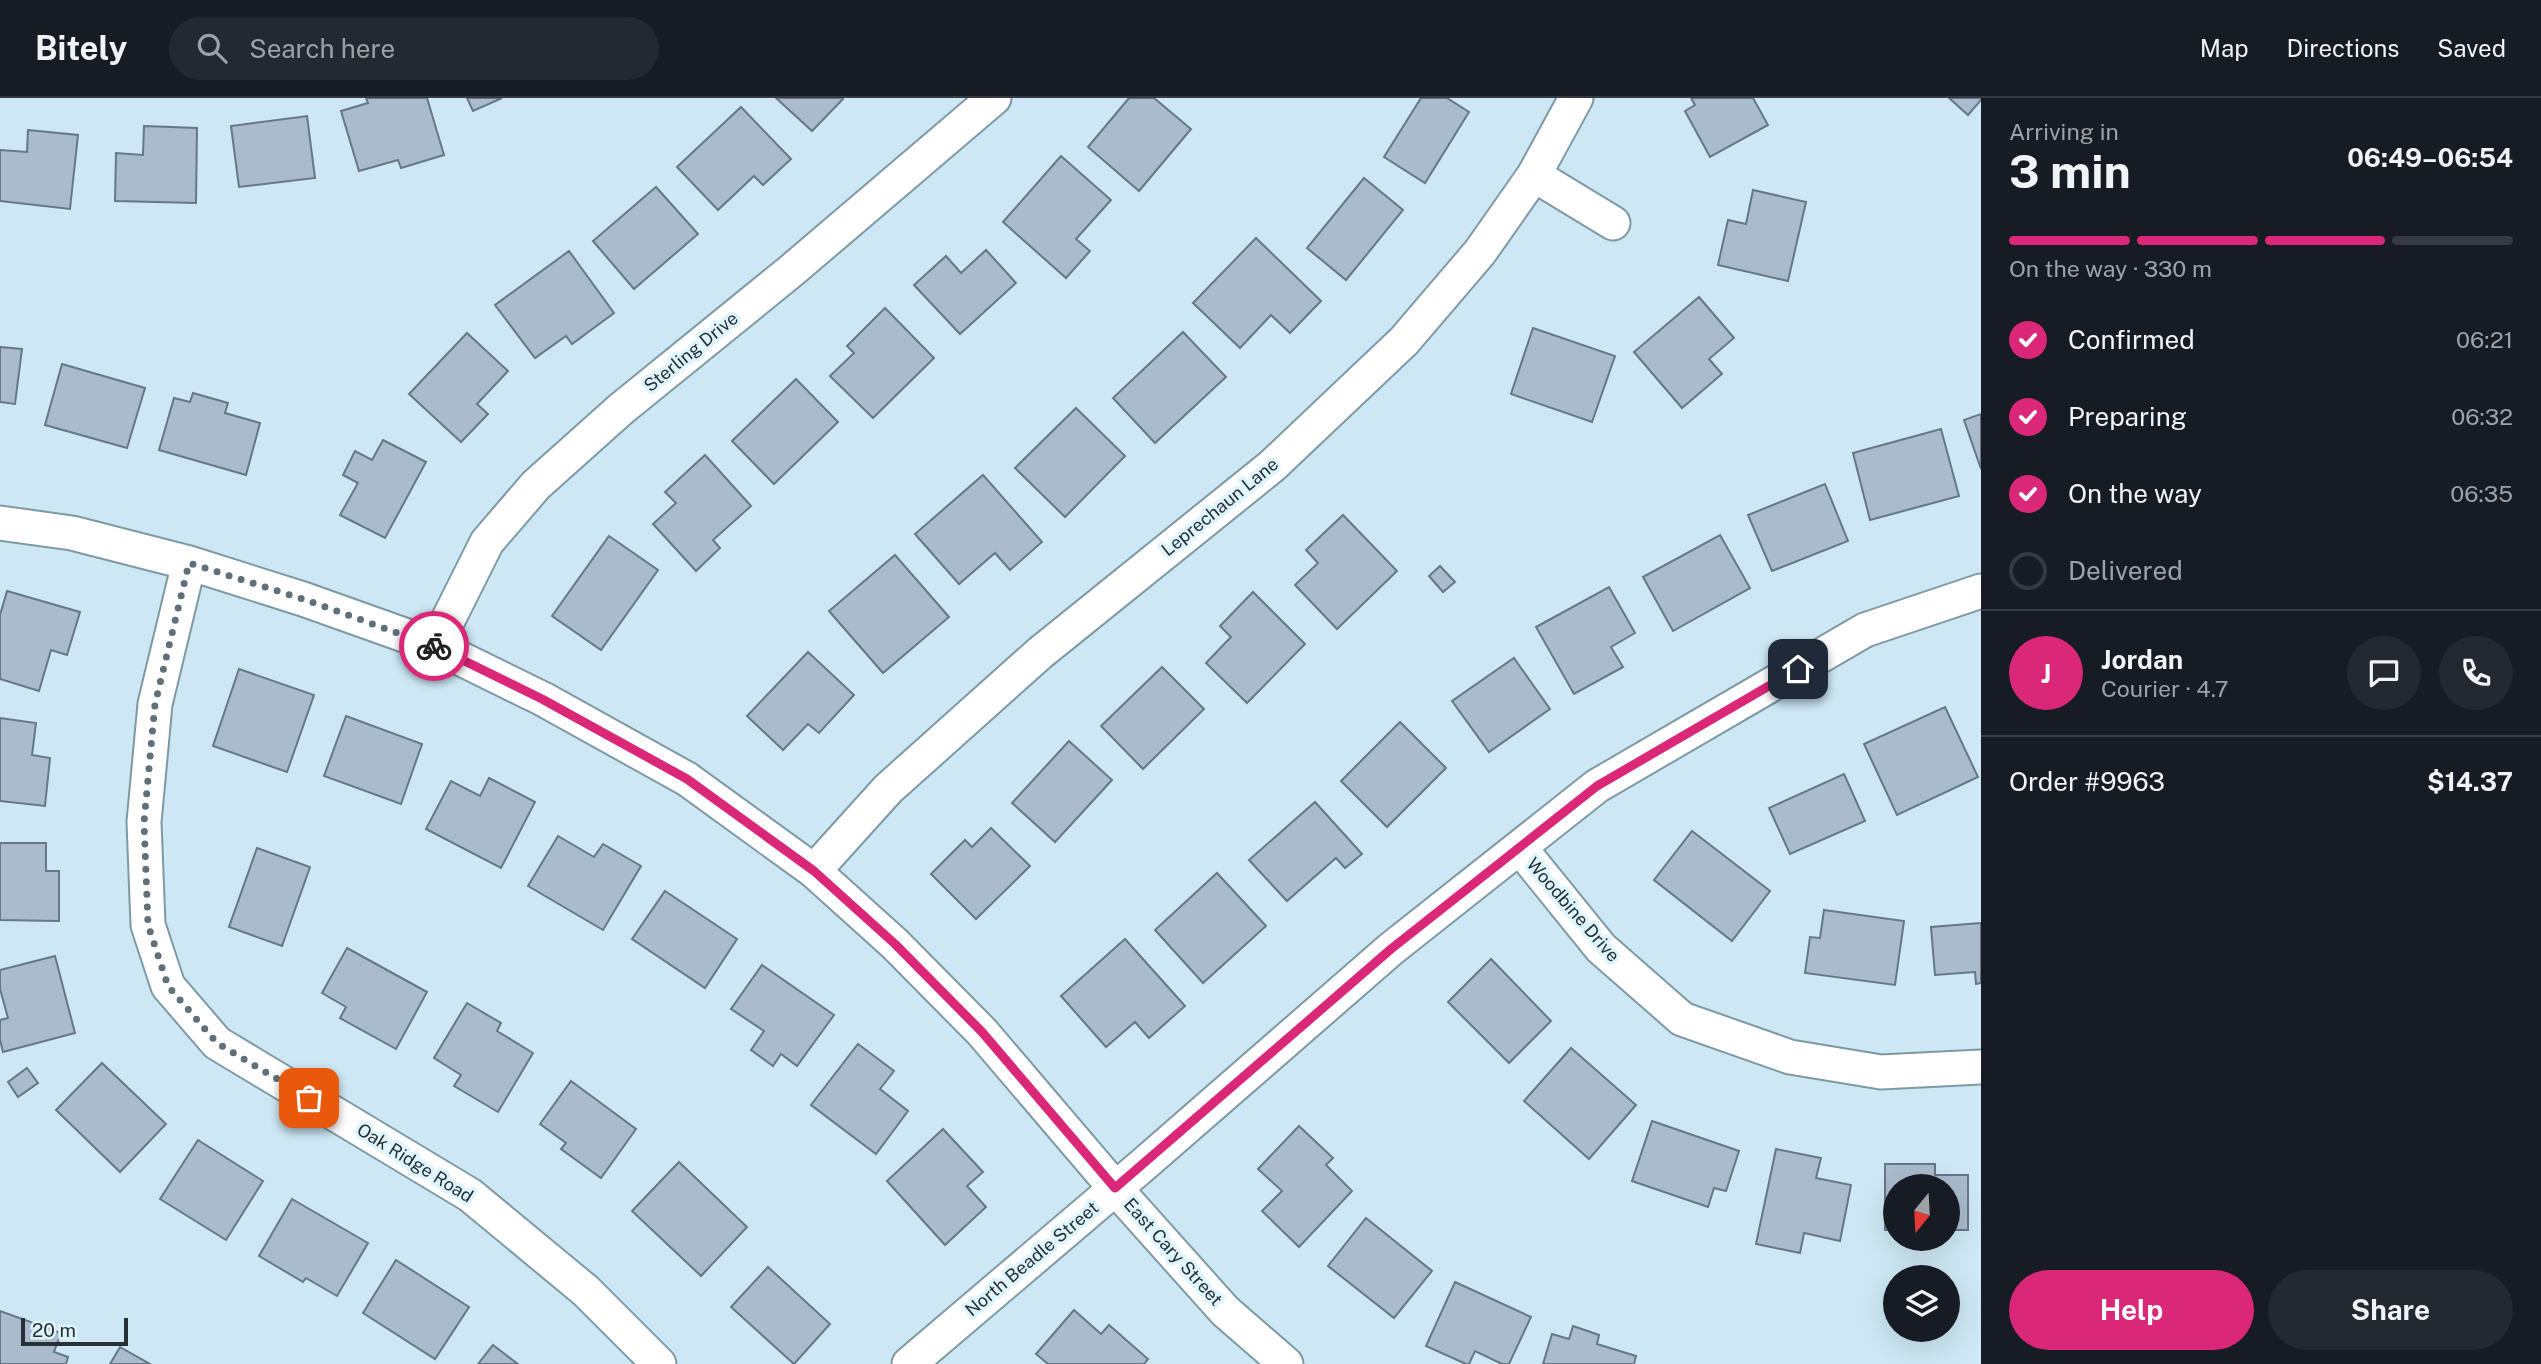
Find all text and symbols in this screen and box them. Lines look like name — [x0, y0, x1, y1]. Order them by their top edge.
search box — [169, 17, 659, 80]
text: Bitely — [35, 29, 127, 67]
icon: search — [193, 29, 231, 67]
text: Search here — [249, 33, 395, 64]
text: Map — [2200, 34, 2249, 62]
text: Directions — [2287, 34, 2399, 62]
text: Saved — [2437, 34, 2506, 62]
text: Arriving in — [2009, 118, 2119, 145]
text: 06:49–06:54 — [2347, 142, 2513, 173]
text: 3 min — [2009, 144, 2131, 198]
text: On the way · 330 m — [2009, 255, 2212, 282]
street label: Sterling Drive — [640, 307, 742, 396]
icon: check — [2009, 321, 2047, 359]
text: Confirmed — [2068, 324, 2195, 355]
text: 06:21 — [2456, 326, 2513, 353]
icon: check — [2009, 398, 2047, 436]
text: Preparing — [2068, 401, 2187, 432]
text: 06:32 — [2451, 403, 2513, 430]
street label: Leprechaun Lane — [1157, 453, 1282, 560]
icon: check — [2009, 475, 2047, 513]
text: On the way — [2068, 478, 2202, 509]
text: 06:35 — [2450, 480, 2513, 507]
text: Delivered — [2068, 555, 2183, 586]
courier — [399, 611, 469, 681]
icon: bike — [415, 627, 453, 665]
button: chat — [2347, 636, 2421, 710]
button: phone — [2439, 636, 2513, 710]
pin — [1768, 639, 1828, 699]
text: Jordan — [2101, 644, 2183, 675]
icon: home — [1779, 650, 1817, 688]
text: J — [2041, 658, 2051, 689]
text: Courier · 4.7 — [2101, 675, 2229, 702]
text: Order #9963 — [2009, 766, 2165, 797]
text: $14.37 — [2427, 766, 2513, 797]
street label: Woodbine Drive — [1523, 853, 1624, 966]
pin — [279, 1068, 339, 1128]
icon: bag — [290, 1079, 328, 1117]
street label: Oak Ridge Road — [353, 1119, 477, 1207]
north arrow — [1883, 1174, 1960, 1251]
map controls — [1883, 1174, 1960, 1342]
street label: East Cary Street — [1120, 1194, 1227, 1310]
street label: North Beadle Street — [961, 1197, 1102, 1320]
button: layers — [1883, 1265, 1960, 1342]
button: Help — [2009, 1270, 2254, 1350]
button: Share — [2268, 1270, 2513, 1350]
scale bar — [21, 1315, 128, 1347]
text: 20 m — [32, 1319, 76, 1341]

